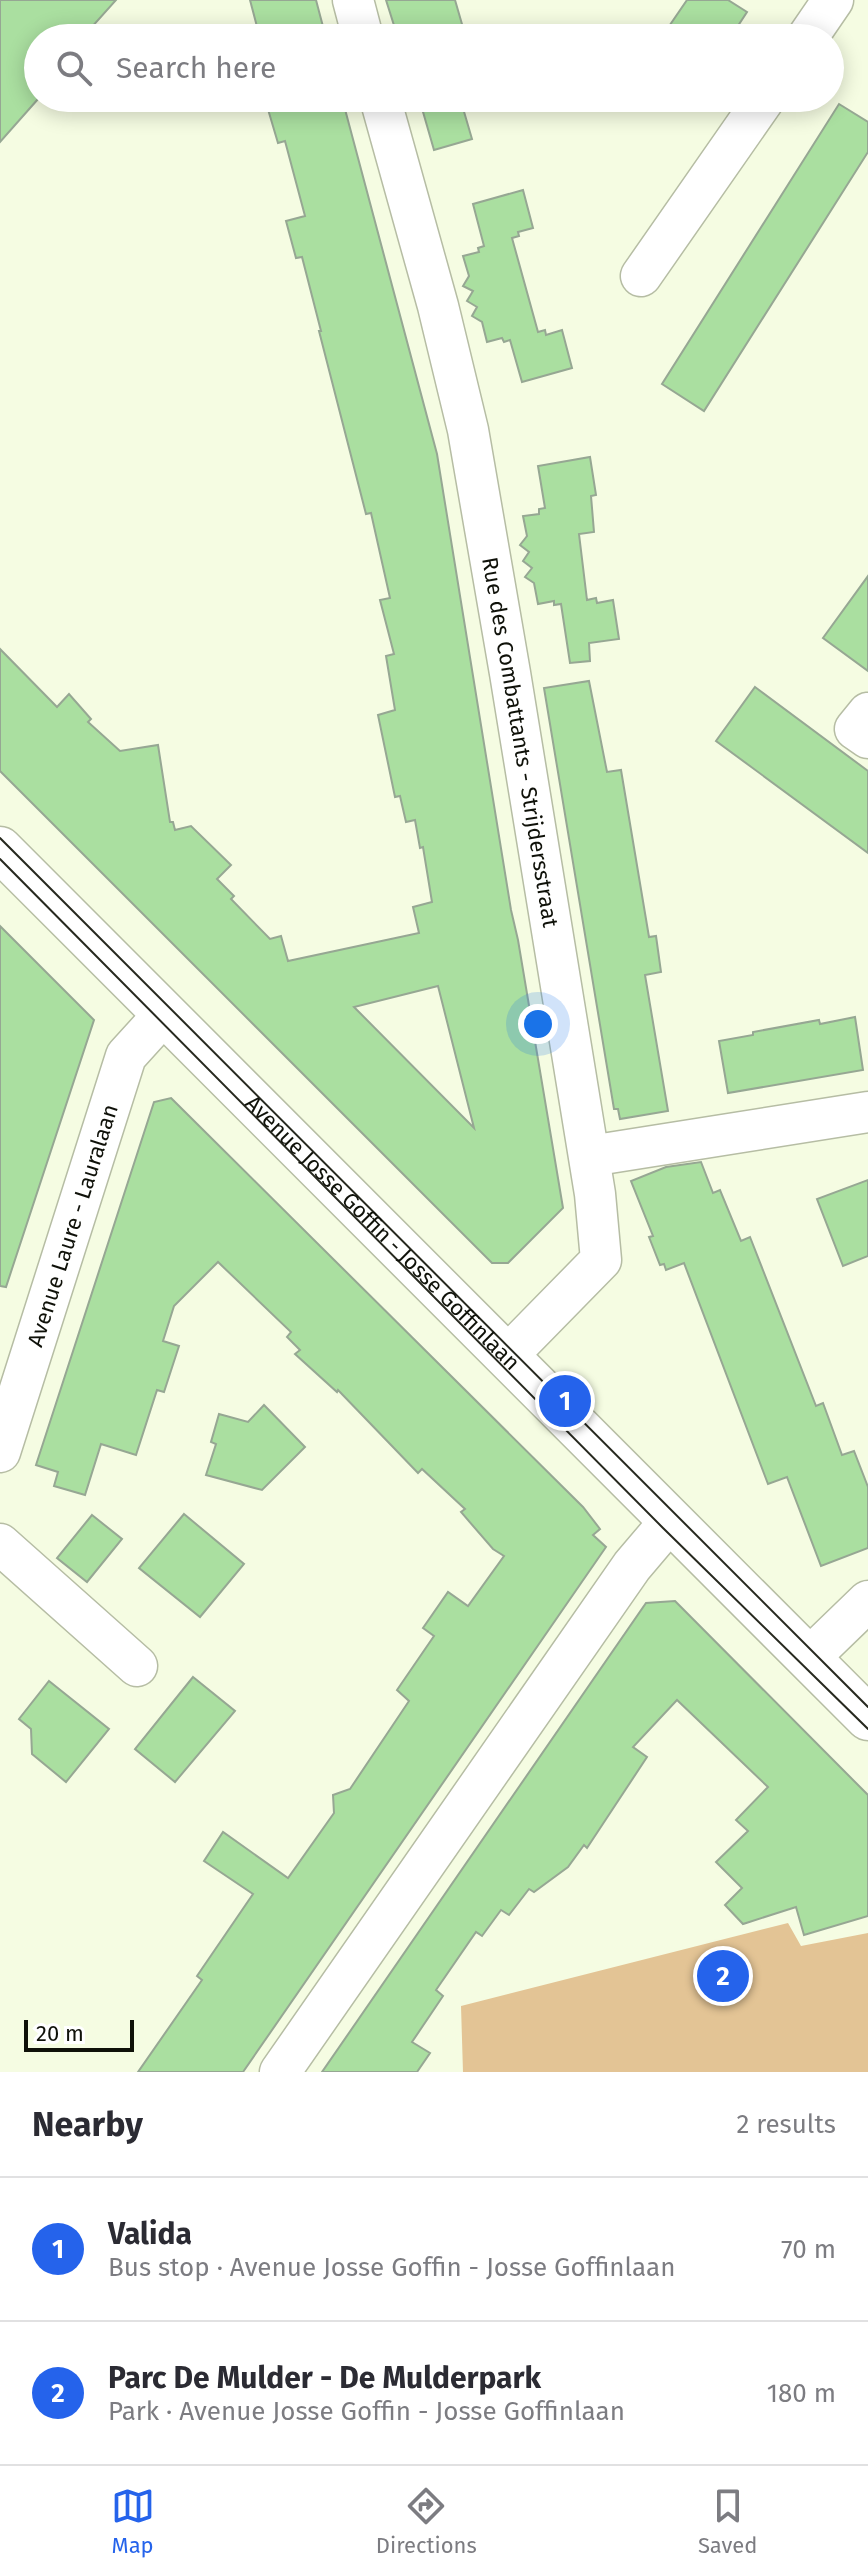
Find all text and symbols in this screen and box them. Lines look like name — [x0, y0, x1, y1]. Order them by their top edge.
search box — [24, 24, 844, 112]
icon: search — [52, 46, 96, 90]
text: Search here — [116, 50, 276, 86]
street label: Rue des Combattants - Strijdersstraat — [476, 555, 564, 929]
your location — [518, 1004, 558, 1044]
street label: Avenue Josse Goffin - Josse Goffinlaan — [240, 1090, 526, 1376]
street label: Avenue Laure - Lauralaan — [21, 1101, 124, 1350]
pin: 1 — [539, 1371, 591, 1431]
pin: 2 — [697, 1946, 749, 2006]
scale bar — [24, 2016, 134, 2052]
text: 20 m — [36, 2020, 84, 2047]
text: Nearby — [32, 2104, 143, 2145]
text: 2 results — [736, 2109, 836, 2140]
text: Valida — [108, 2216, 192, 2252]
text: 1 — [52, 2234, 64, 2265]
text: 70 m — [781, 2234, 836, 2265]
text: Bus stop · Avenue Josse Goffin - Josse Goffinlaan — [108, 2252, 675, 2283]
text: Parc De Mulder - De Mulderpark — [108, 2360, 541, 2396]
text: 2 — [51, 2378, 65, 2409]
text: 180 m — [767, 2378, 836, 2409]
text: Park · Avenue Josse Goffin - Josse Goffinlaan — [108, 2396, 625, 2427]
tab: Map — [111, 2484, 155, 2559]
tab: Directions — [376, 2484, 477, 2559]
tab: Saved — [698, 2484, 757, 2559]

